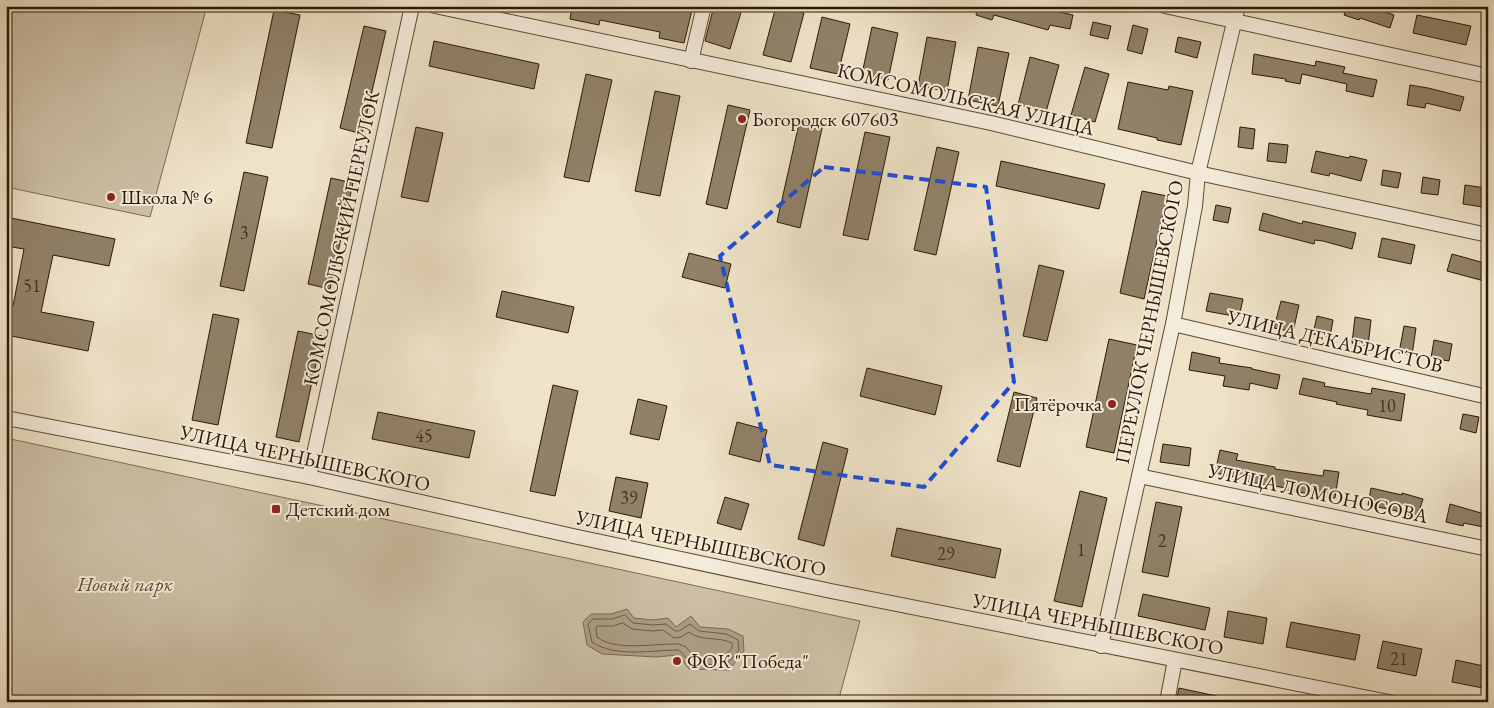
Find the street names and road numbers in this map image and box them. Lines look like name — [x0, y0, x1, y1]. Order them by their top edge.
street label: КОМСОМОЛЬСКАЯ УЛИЦА — [835, 57, 1097, 141]
street label: КОМСОМОЛЬСКИЙ ПЕРЕУЛОК — [297, 87, 385, 388]
street label: ПЕРЕУЛОК ЧЕРНЫШЕВСКОГО — [1109, 178, 1189, 466]
street label: УЛИЦА ДЕКАБРИСТОВ — [1224, 303, 1445, 378]
street label: УЛИЦА ЧЕРНЫШЕВСКОГО — [176, 419, 433, 497]
street label: УЛИЦА ЛОМОНОСОВА — [1205, 457, 1431, 529]
street label: УЛИЦА ЧЕРНЫШЕВСКОГО — [572, 504, 829, 582]
street label: УЛИЦА ЧЕРНЫШЕВСКОГО — [969, 587, 1226, 661]

